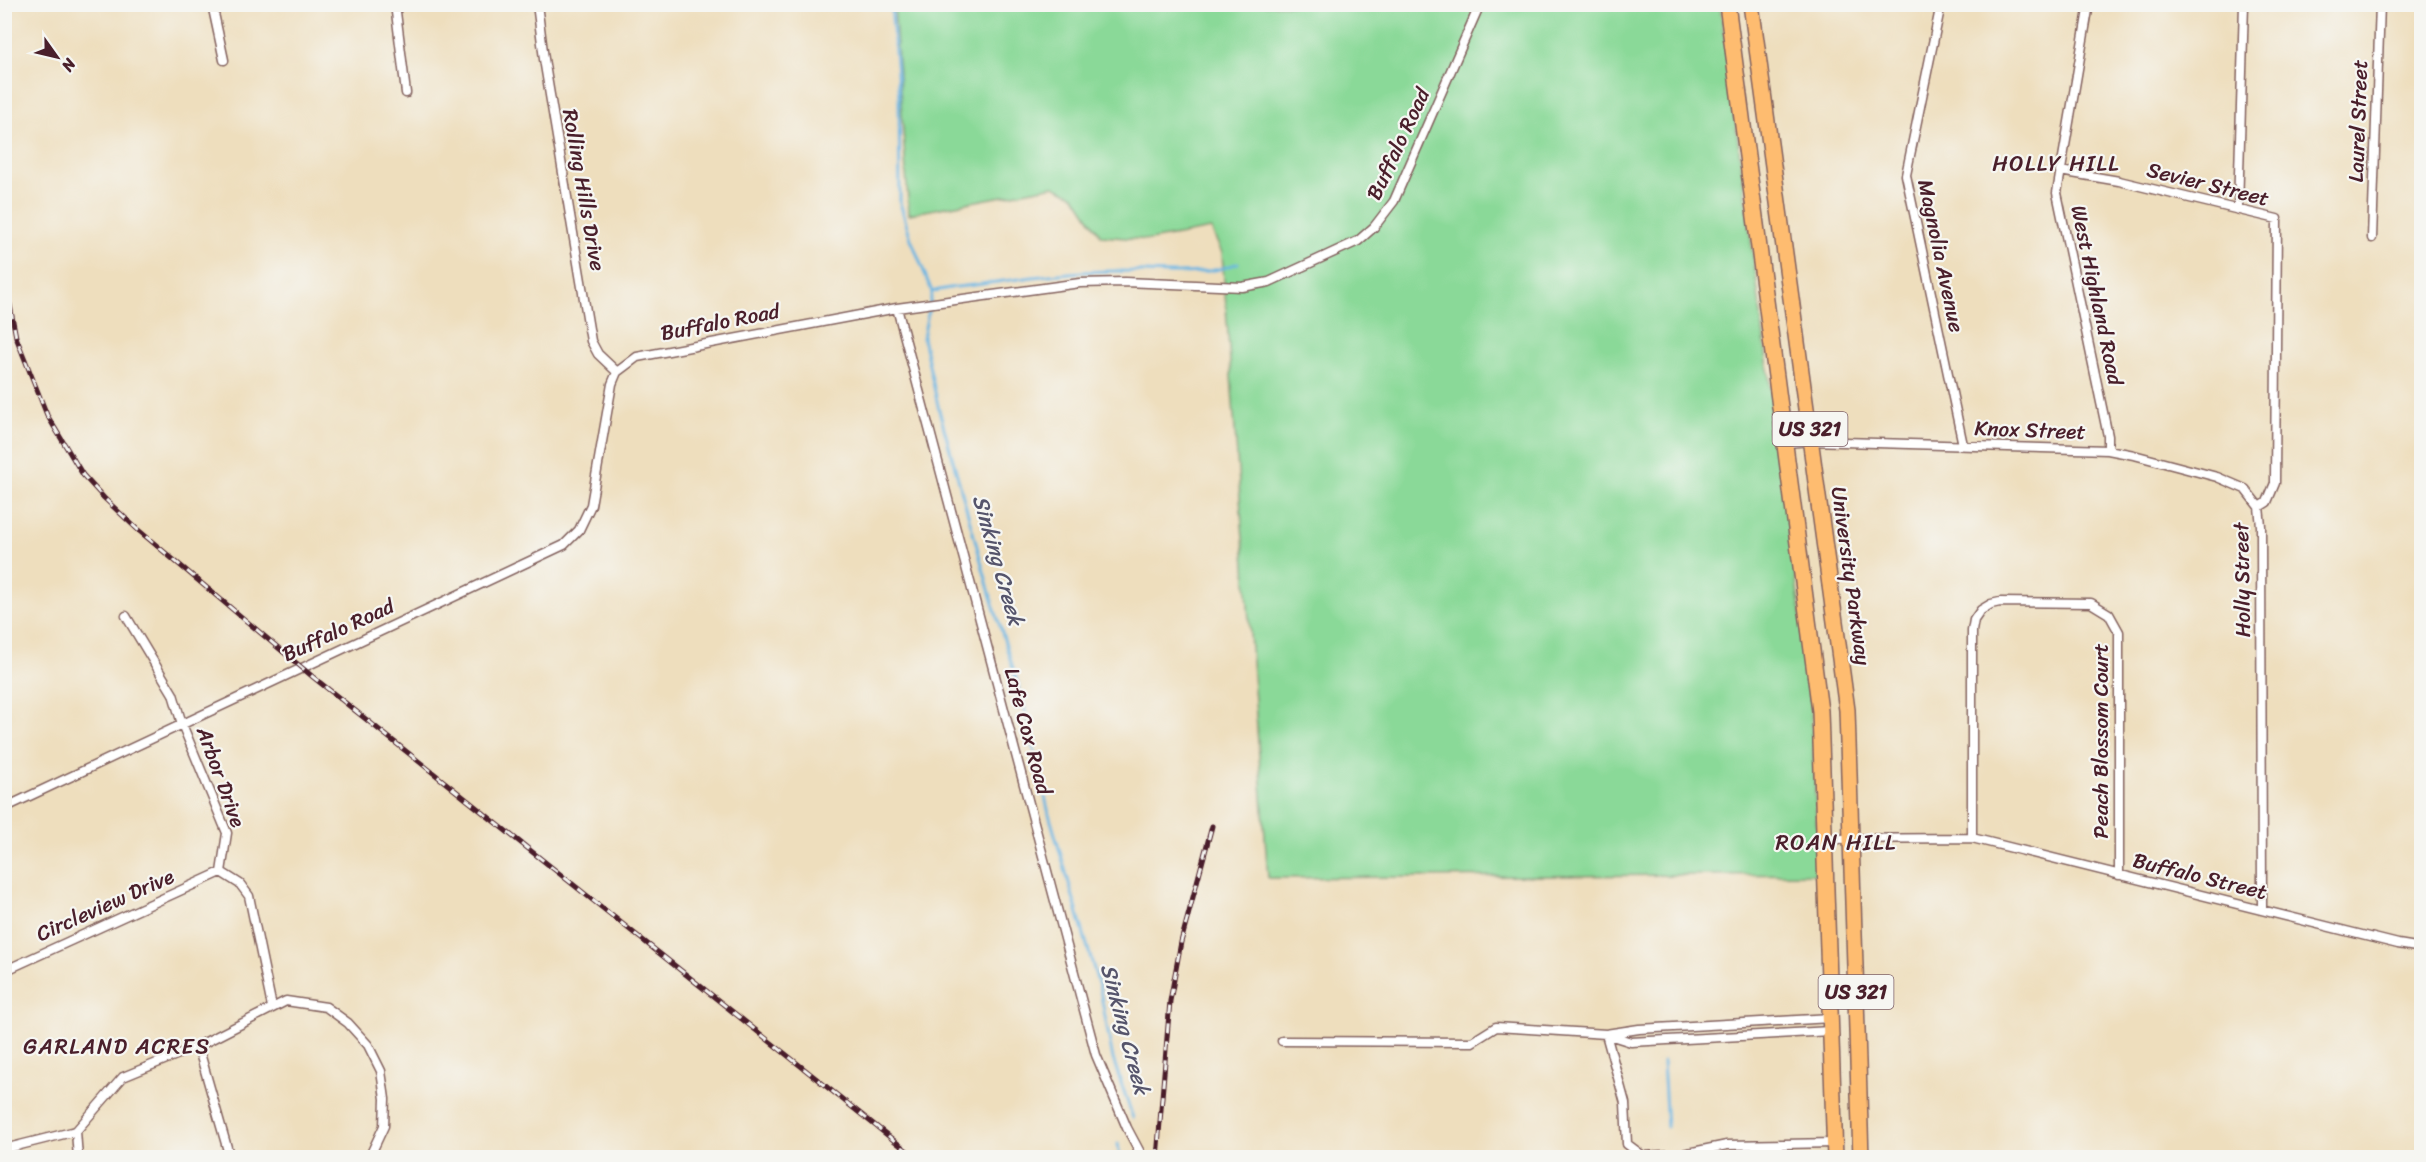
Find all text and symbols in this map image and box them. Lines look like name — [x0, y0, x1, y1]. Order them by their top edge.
north arrow — [27, 27, 87, 87]
text: N — [53, 52, 85, 79]
street label: Laurel Street — [2337, 59, 2379, 183]
street label: Buffalo Road — [1355, 80, 1442, 207]
street label: Rolling Hills Drive — [551, 106, 617, 274]
district label: HOLLY HILL — [1992, 144, 2120, 183]
street label: Sevier Street — [2143, 150, 2273, 218]
street label: Magnolia Avenue — [1906, 176, 1976, 336]
street label: West Highland Road — [2059, 202, 2135, 390]
street label: Buffalo Road — [657, 291, 785, 352]
street label: Knox Street — [1974, 409, 2086, 451]
road number: US 321 — [1772, 412, 1848, 446]
street label: University Parkway — [1820, 484, 1882, 668]
water label: Sinking Creek — [961, 490, 1036, 631]
street label: Holly Street — [2222, 521, 2262, 638]
street label: Buffalo Road — [275, 586, 402, 673]
street label: Peach Blossom Court — [2082, 643, 2120, 839]
street label: Lafe Cox Road — [993, 663, 1064, 801]
street label: Arbor Drive — [185, 720, 257, 833]
district label: ROAN HILL — [1775, 823, 1897, 862]
street label: Buffalo Street — [2129, 841, 2271, 911]
street label: Circleview Drive — [30, 858, 180, 952]
water label: Sinking Creek — [1089, 959, 1162, 1100]
road number: US 321 — [1818, 975, 1894, 1009]
district label: GARLAND ACRES — [23, 1027, 211, 1066]

